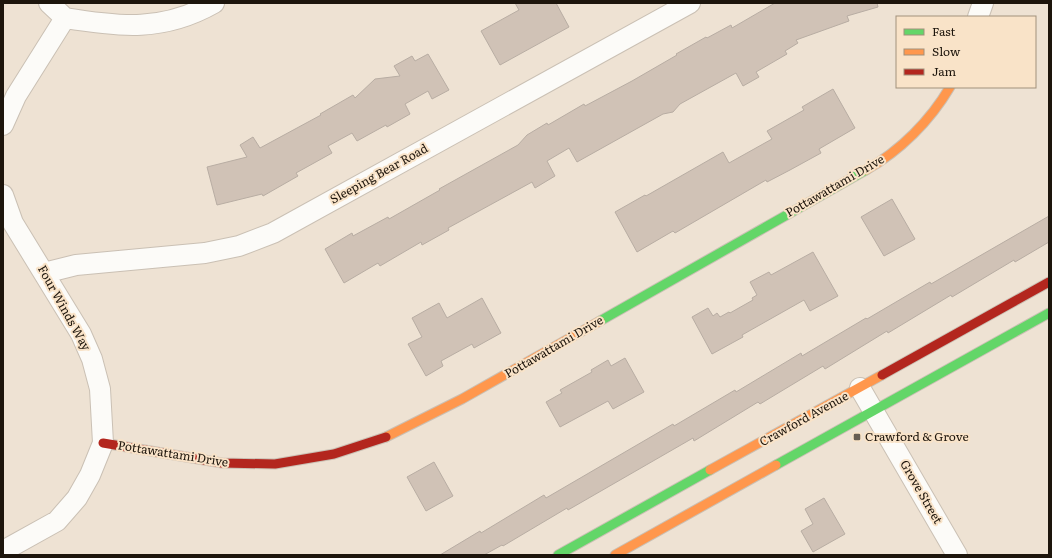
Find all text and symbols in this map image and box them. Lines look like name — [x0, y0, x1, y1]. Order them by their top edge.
legend — [896, 16, 1036, 88]
text: Fast — [932, 22, 956, 40]
text: Slow — [932, 42, 961, 60]
text: Jam — [932, 62, 957, 80]
street label: Sleeping Bear Road — [326, 138, 431, 208]
street label: Pottawattami Drive — [782, 149, 887, 221]
street label: Four Winds Way — [34, 262, 96, 354]
street label: Pottawattami Drive — [501, 310, 606, 382]
street label: Crawford Avenue — [756, 386, 851, 450]
place label: Crawford & Grove — [865, 427, 969, 445]
marker: Crawford & Grove — [852, 432, 862, 442]
street label: Pottawattami Drive — [117, 435, 230, 471]
street label: Grove Street — [896, 456, 948, 527]

